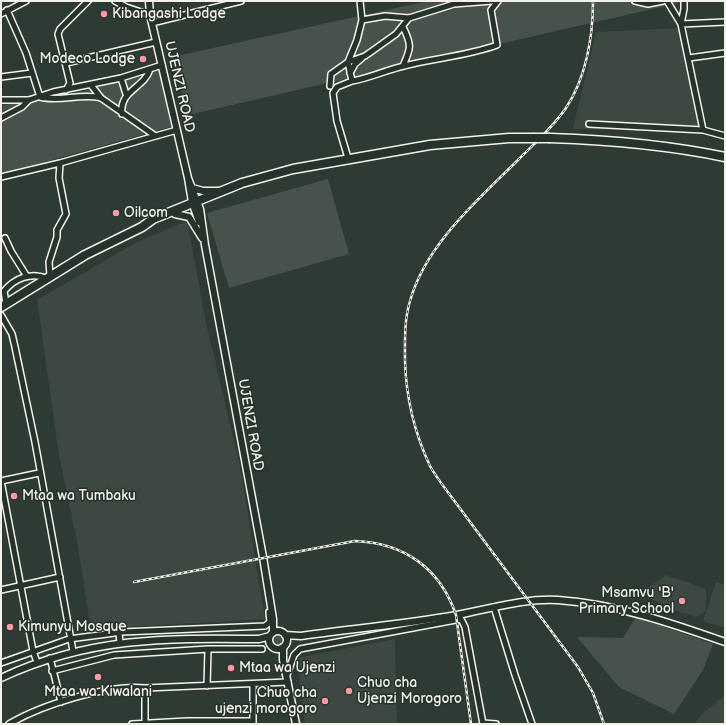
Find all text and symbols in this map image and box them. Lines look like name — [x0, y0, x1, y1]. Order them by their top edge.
place label: Kibangashi Lodge — [112, 6, 226, 22]
marker: Kibangashi Lodge — [99, 9, 109, 19]
street label: UJENZI ROAD — [160, 40, 198, 134]
place label: Modeco Lodge — [39, 51, 135, 67]
marker: Modeco Lodge — [138, 54, 148, 64]
place label: Oilcom — [124, 205, 168, 221]
marker: Oilcom — [111, 208, 121, 218]
street label: UJENZI ROAD — [234, 378, 266, 472]
place label: Mtaa wa Tumbaku — [22, 488, 136, 504]
marker: Mtaa wa Tumbaku — [9, 491, 19, 501]
place label: Msamvu 'B' Primary School — [579, 585, 674, 618]
marker: Msamvu 'B' Primary School — [677, 596, 687, 606]
place label: Kimunyu Mosque — [18, 619, 127, 635]
marker: Kimunyu Mosque — [5, 622, 15, 632]
place label: Mtaa wa Ujenzi — [239, 660, 335, 676]
marker: Mtaa wa Ujenzi — [226, 663, 236, 673]
marker: Mtaa wa Kiwalani — [93, 672, 103, 682]
place label: Chuo cha Ujenzi Morogoro — [357, 675, 462, 708]
place label: Mtaa wa Kiwalani — [44, 684, 152, 700]
place label: Chuo cha ujenzi morogoro — [215, 685, 317, 718]
marker: Chuo cha Ujenzi Morogoro — [344, 686, 354, 696]
marker: Chuo cha ujenzi morogoro — [320, 696, 330, 706]

